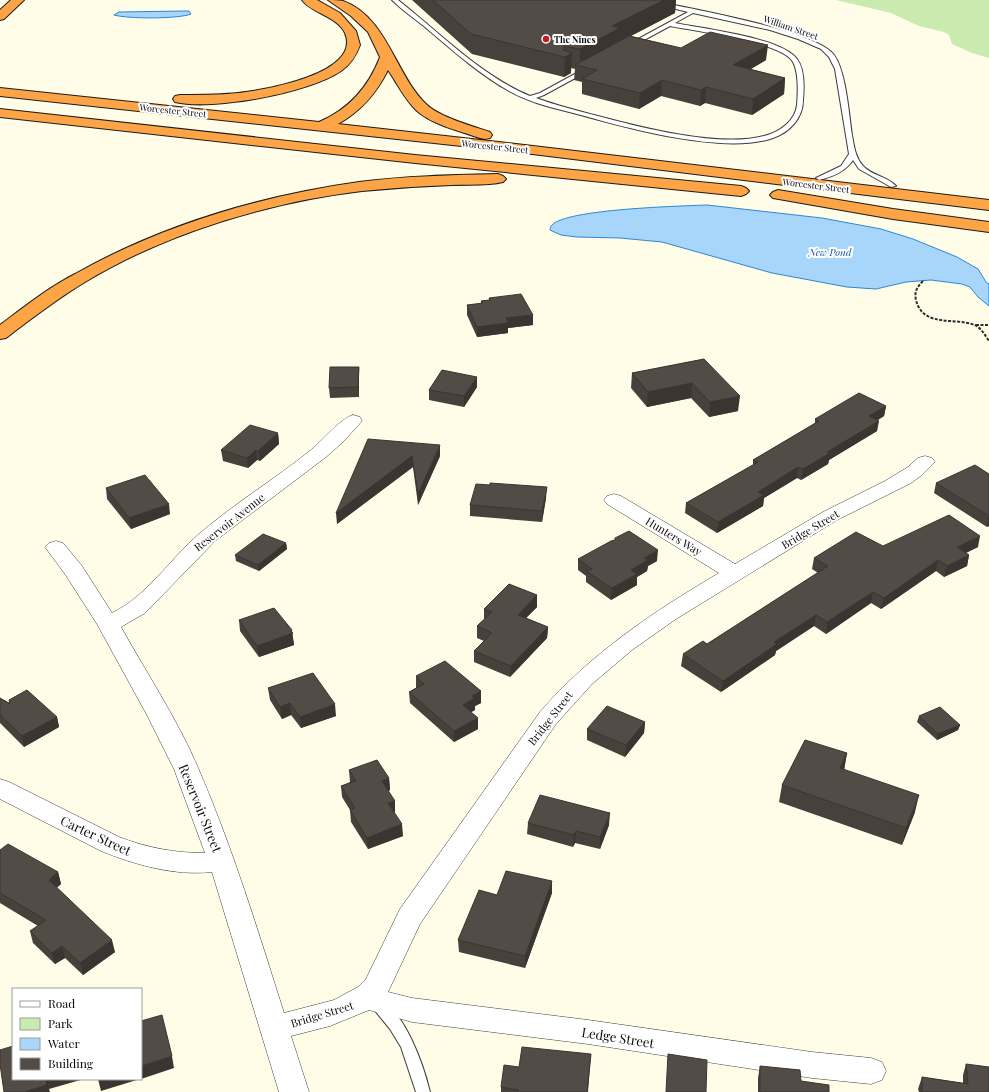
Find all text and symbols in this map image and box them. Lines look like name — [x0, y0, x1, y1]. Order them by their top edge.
street label: William Street — [761, 12, 821, 42]
place label: The Nines — [554, 33, 596, 45]
marker: The Nines — [541, 34, 551, 44]
street label: Worcester Street — [138, 100, 208, 120]
street label: Worcester Street — [460, 136, 530, 156]
street label: Worcester Street — [781, 175, 851, 195]
water label: New Pond — [808, 245, 852, 259]
street label: Reservoir Avenue — [191, 489, 268, 554]
street label: Bridge Street — [778, 506, 842, 552]
street label: Hunters Way — [643, 513, 705, 559]
street label: Bridge Street — [524, 688, 576, 748]
street label: Reservoir Street — [176, 761, 227, 855]
street label: Carter Street — [58, 811, 134, 859]
legend — [12, 988, 142, 1080]
text: Road — [48, 995, 75, 1011]
street label: Bridge Street — [289, 997, 355, 1031]
text: Park — [48, 1015, 73, 1031]
street label: Ledge Street — [581, 1023, 656, 1051]
text: Water — [47, 1035, 81, 1051]
text: Building — [48, 1055, 94, 1071]

